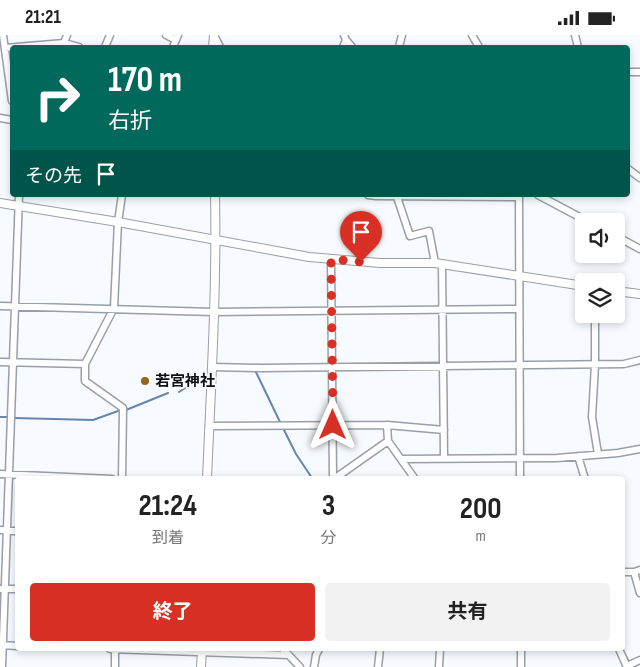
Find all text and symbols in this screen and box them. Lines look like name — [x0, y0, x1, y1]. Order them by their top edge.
text: 21:21 — [25, 6, 61, 29]
text: 170 m — [108, 59, 182, 102]
icon: right — [25, 65, 90, 130]
text: 右折 — [108, 108, 152, 135]
icon: arrive — [92, 160, 120, 188]
text: その先 — [25, 165, 82, 188]
pin — [340, 211, 382, 262]
map controls — [575, 213, 625, 323]
button: sound — [575, 213, 625, 263]
icon: arrive — [347, 218, 375, 246]
button: layers — [575, 273, 625, 323]
place label: 若宮神社 — [155, 372, 215, 391]
marker: 若宮神社 — [139, 375, 151, 387]
position arrow — [306, 398, 358, 450]
text: 21:24 — [138, 488, 197, 524]
text: 3 — [322, 488, 335, 524]
text: 200 — [460, 491, 502, 527]
text: m — [476, 527, 486, 546]
text: 到着 — [152, 529, 184, 548]
text: 分 — [320, 529, 336, 548]
button: 終了 — [30, 583, 315, 641]
button: 共有 — [325, 583, 610, 641]

